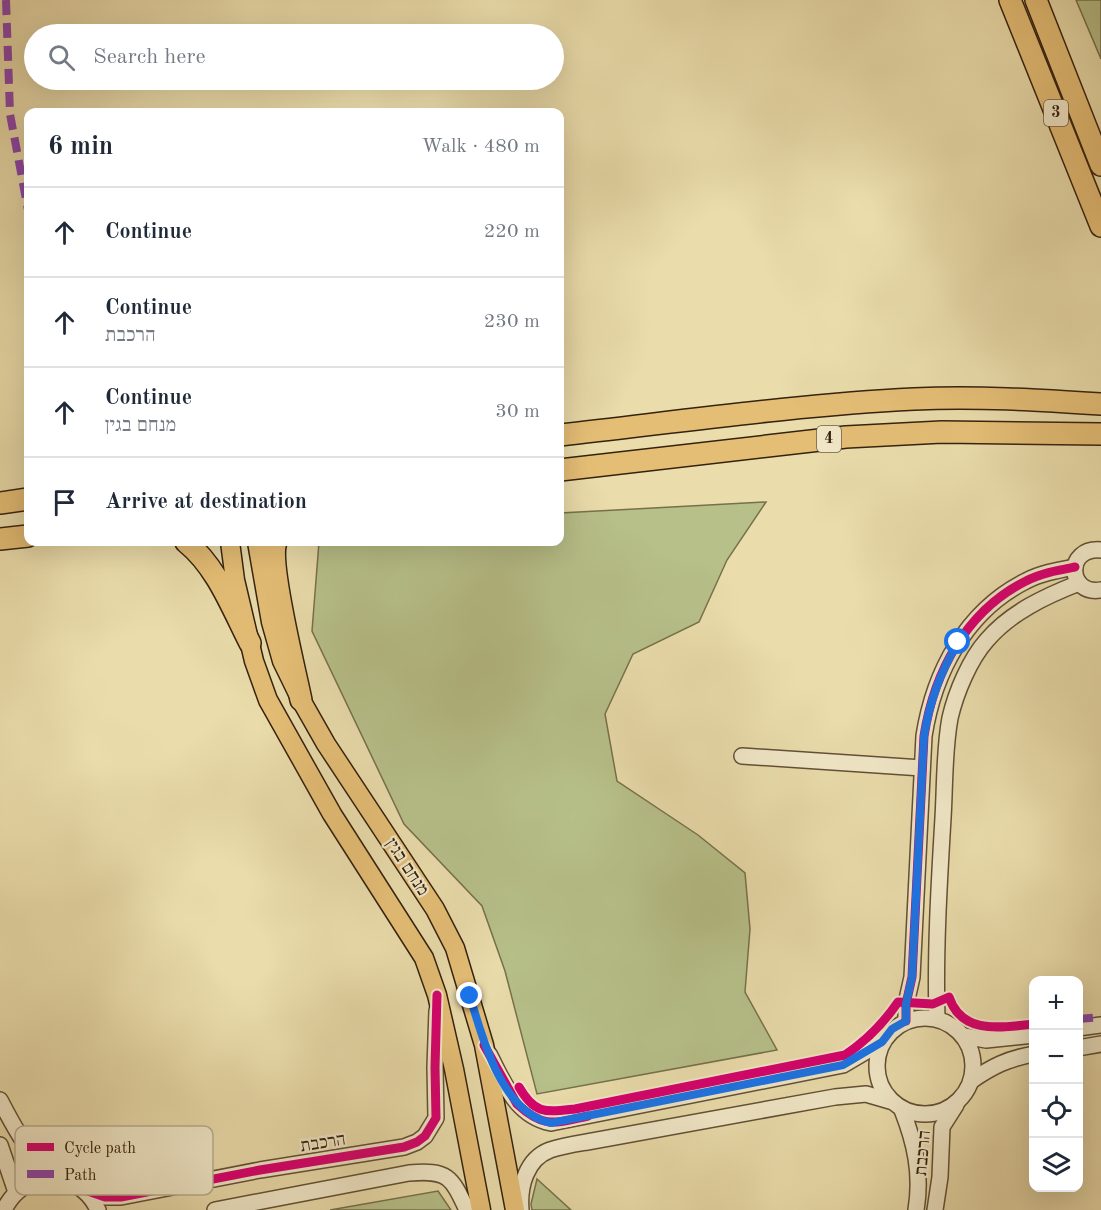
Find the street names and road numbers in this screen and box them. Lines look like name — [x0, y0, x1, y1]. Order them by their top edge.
road number: 3 — [1044, 100, 1068, 126]
road number: 4 — [817, 426, 841, 452]
street label: מנחם בגין — [382, 835, 432, 899]
street label: הרכבת — [912, 1130, 934, 1176]
street label: הרכבת — [299, 1131, 347, 1155]

